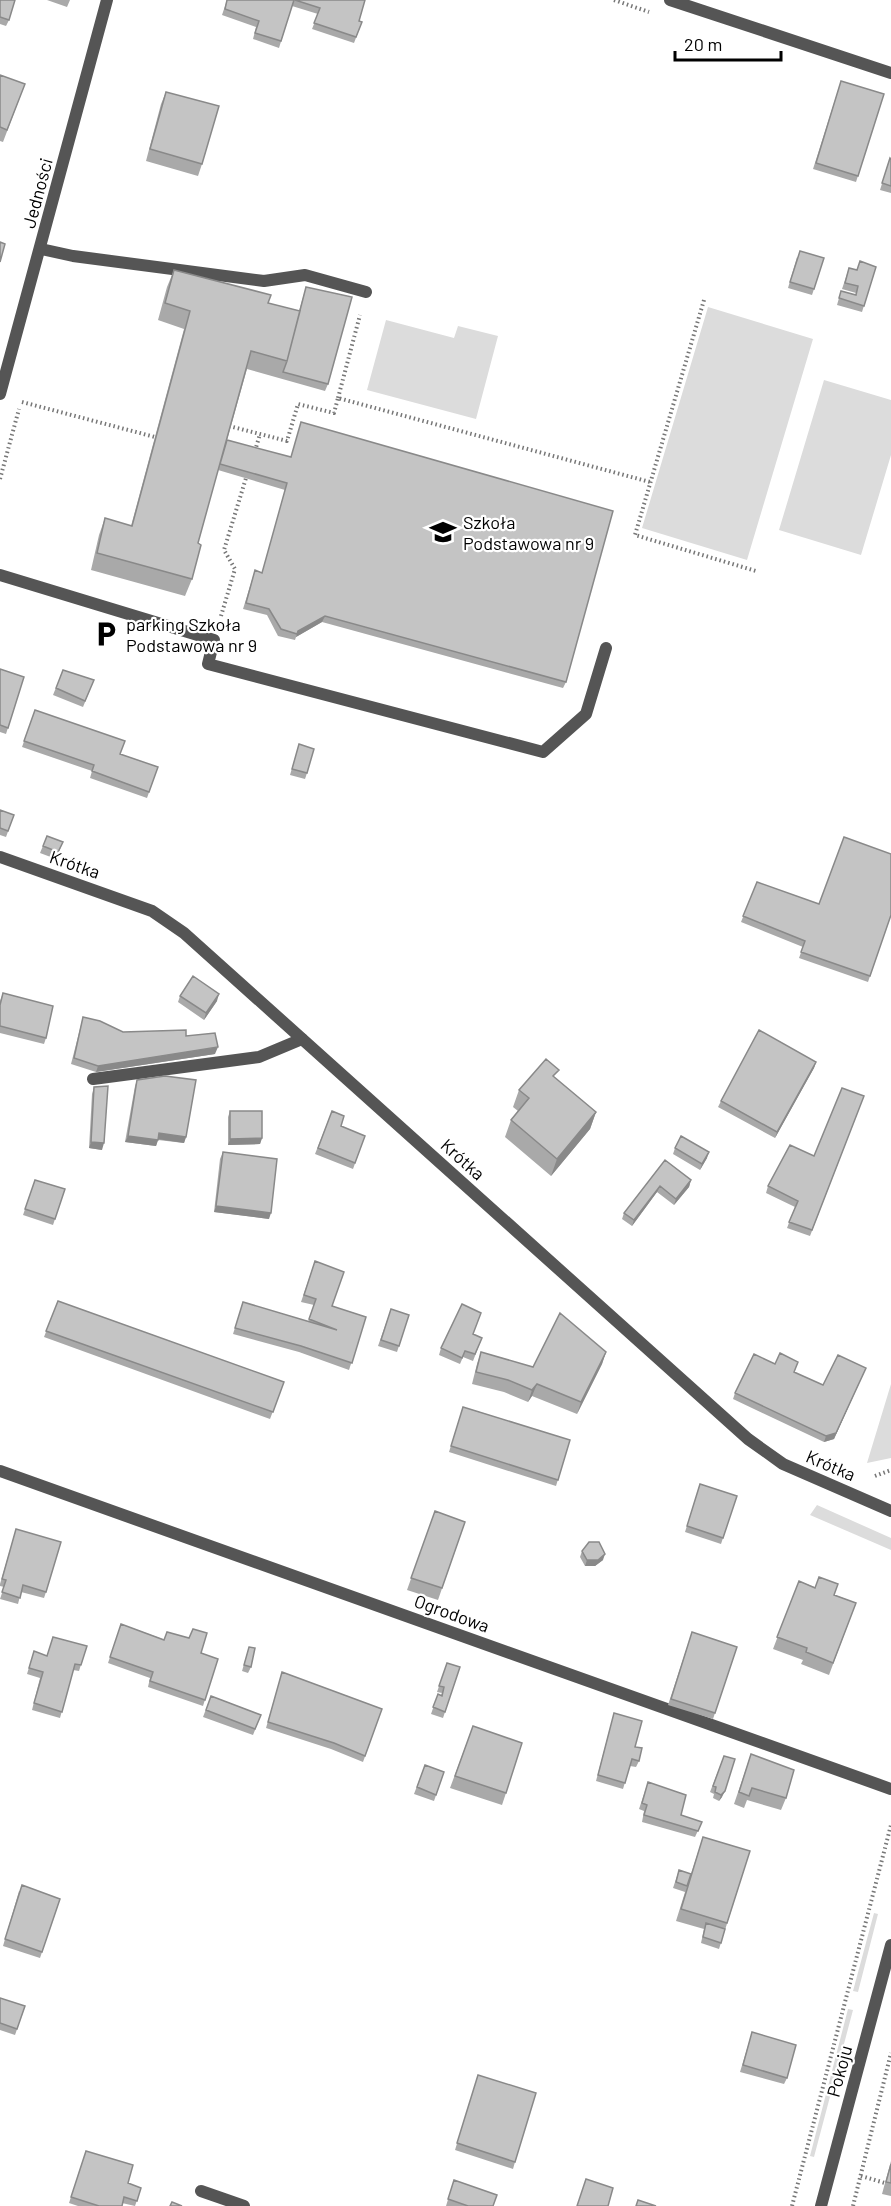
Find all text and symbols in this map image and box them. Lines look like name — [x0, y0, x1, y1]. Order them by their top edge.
scale bar — [675, 24, 782, 62]
text: 20 m — [684, 33, 722, 55]
street label: Jedności — [17, 155, 57, 231]
place label: Szkoła Podstawowa nr 9 — [463, 511, 594, 554]
school or university icon: Szkoła Podstawowa nr 9 — [428, 517, 458, 547]
place label: parking Szkoła Podstawowa nr 9 — [126, 613, 257, 656]
parking icon: parking Szkoła Podstawowa nr 9 — [91, 619, 121, 649]
street label: Krótka — [47, 845, 103, 883]
street label: Krótka — [436, 1134, 490, 1184]
street label: Krótka — [803, 1445, 859, 1485]
street label: Ogrodowa — [412, 1589, 492, 1637]
street label: Pokoju — [822, 2043, 856, 2099]

